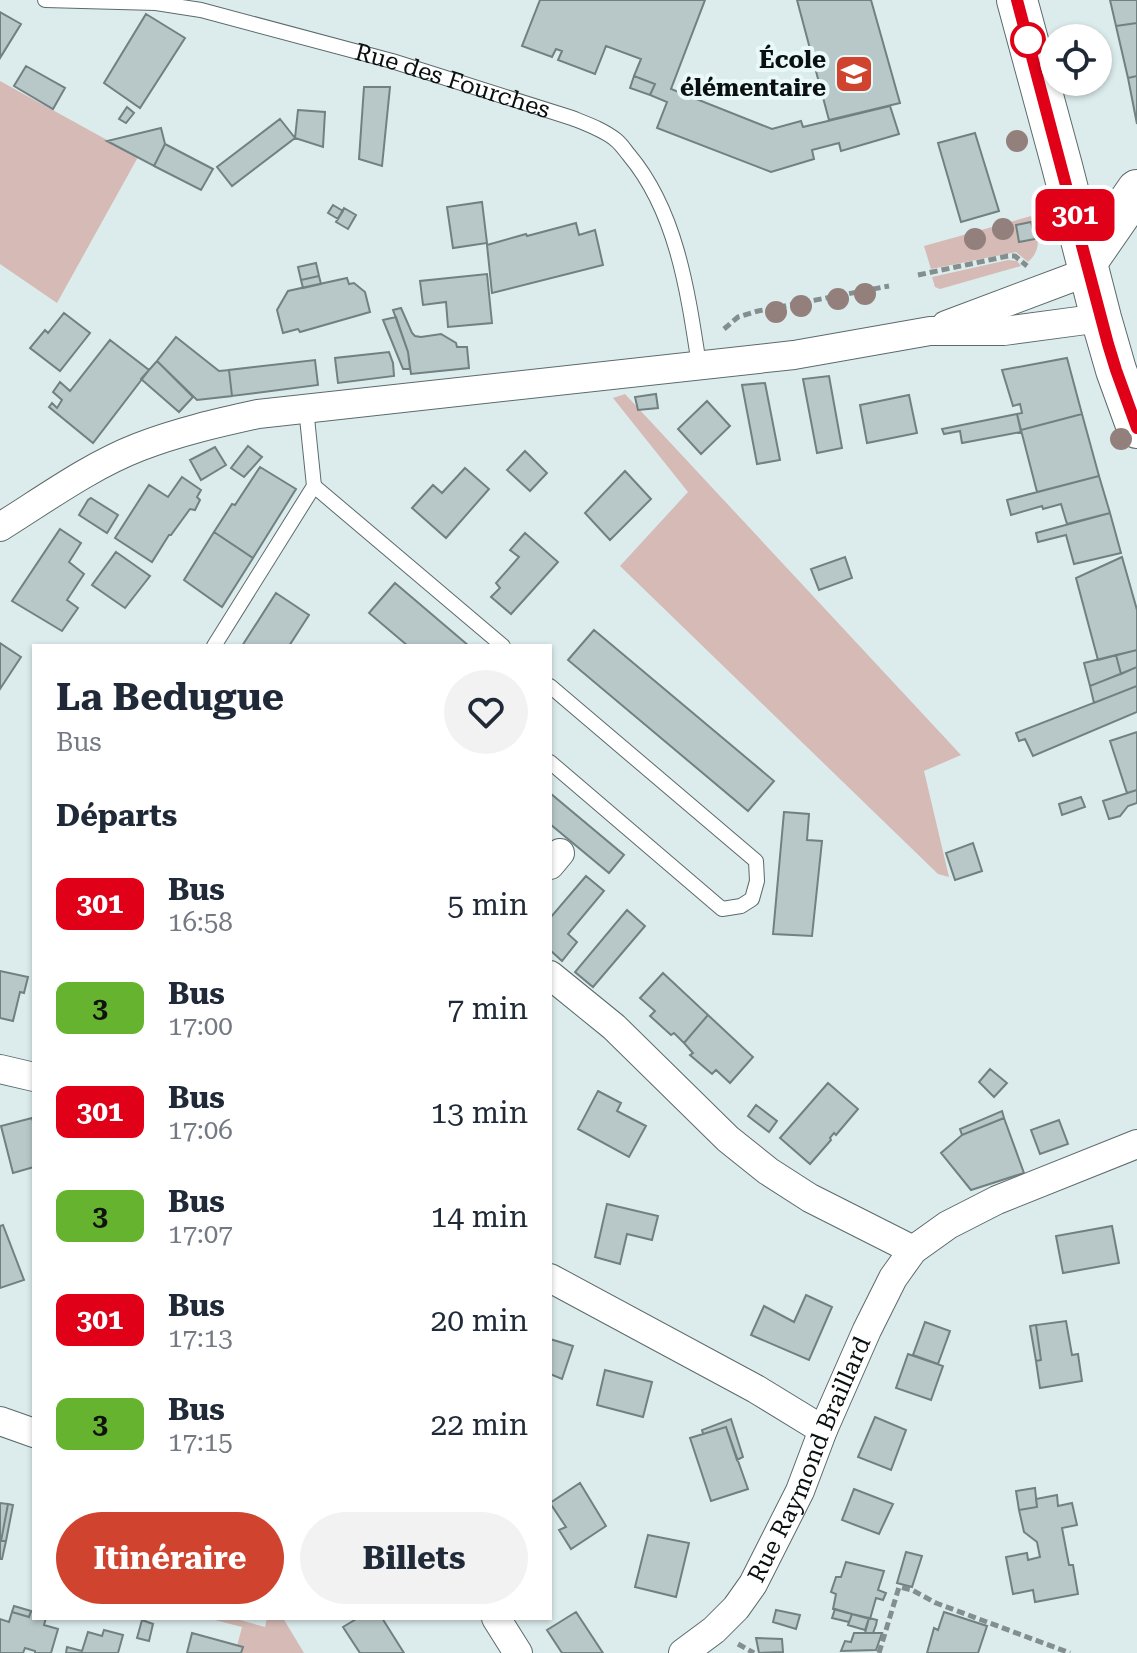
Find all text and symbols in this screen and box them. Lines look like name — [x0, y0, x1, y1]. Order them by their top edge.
unlabelled marker — [1011, 23, 1045, 57]
map controls — [1040, 24, 1112, 96]
button: locate — [1040, 24, 1112, 96]
street label: Rue des Fourches — [352, 38, 554, 124]
place label: École élémentaire — [680, 44, 826, 102]
school or university icon: École élémentaire — [833, 53, 875, 95]
line badge: 301 — [1029, 189, 1121, 241]
text: 301 — [1051, 198, 1099, 231]
button: heart — [444, 670, 528, 754]
text: La Bedugue — [56, 675, 284, 719]
text: Bus — [56, 727, 102, 757]
text: Départs — [56, 798, 177, 833]
text: Bus — [168, 872, 225, 907]
text: 301 — [76, 887, 124, 920]
text: 5 min — [447, 887, 528, 922]
text: 16:58 — [168, 907, 233, 937]
text: Bus — [168, 976, 225, 1011]
text: 3 — [92, 991, 108, 1024]
text: 7 min — [447, 991, 528, 1026]
text: 17:00 — [168, 1011, 233, 1041]
text: Bus — [168, 1080, 225, 1115]
text: 301 — [76, 1095, 124, 1128]
text: 13 min — [431, 1095, 528, 1130]
text: 17:06 — [168, 1115, 233, 1145]
text: Bus — [168, 1184, 225, 1219]
text: 3 — [92, 1199, 108, 1232]
text: 14 min — [431, 1199, 528, 1234]
text: 17:07 — [168, 1219, 233, 1249]
text: Bus — [168, 1288, 225, 1323]
text: 301 — [76, 1303, 124, 1336]
text: 20 min — [431, 1303, 528, 1338]
text: 17:13 — [168, 1323, 233, 1353]
street label: Rue Raymond Braillard — [742, 1332, 876, 1587]
text: Bus — [168, 1392, 225, 1427]
text: 3 — [92, 1407, 108, 1440]
text: 22 min — [431, 1407, 528, 1442]
text: 17:15 — [168, 1427, 233, 1457]
button: Itinéraire — [56, 1512, 284, 1604]
button: Billets — [300, 1512, 528, 1604]

